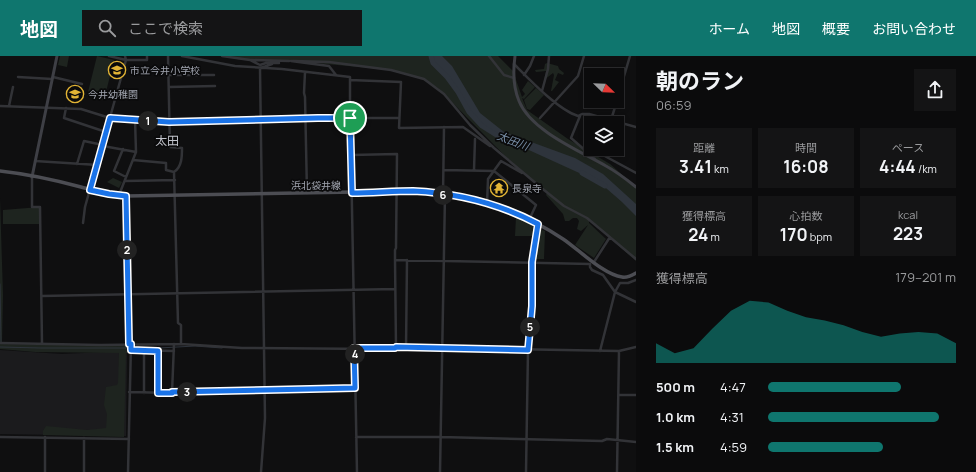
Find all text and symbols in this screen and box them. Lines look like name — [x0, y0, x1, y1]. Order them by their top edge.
search box — [82, 10, 362, 46]
text: 地図 — [20, 16, 58, 42]
icon: search — [96, 17, 118, 39]
text: ここで検索 — [128, 18, 203, 39]
text: ホーム — [708, 19, 750, 38]
text: 地図 — [772, 19, 800, 38]
text: 概要 — [822, 19, 850, 38]
text: お問い合わせ — [872, 19, 956, 38]
school or university icon: 市立今井小学校 — [107, 60, 127, 80]
place label: 市立今井小学校 — [130, 63, 200, 77]
text: 朝のラン — [656, 66, 744, 96]
north arrow — [584, 68, 624, 108]
map controls — [584, 68, 624, 156]
button: share — [914, 69, 956, 111]
school or university icon: 今井幼稚園 — [65, 84, 85, 104]
place label: 今井幼稚園 — [88, 87, 138, 101]
text: 06:59 — [656, 96, 691, 114]
pin — [333, 101, 367, 135]
icon: arrive — [339, 107, 361, 129]
pin: 1 — [138, 111, 158, 131]
text: 1 — [146, 113, 150, 128]
button: layers — [584, 116, 624, 156]
water label: 太田川 — [495, 128, 532, 154]
district label: 太田 — [155, 132, 179, 149]
text: 距離 — [693, 140, 715, 155]
text: 時間 — [795, 140, 817, 155]
text: ペース — [892, 140, 924, 155]
text: 3.41 — [679, 155, 712, 178]
text: 16:08 — [783, 155, 829, 178]
text: 4:44 — [879, 155, 916, 178]
text: km — [712, 161, 729, 176]
text: /km — [916, 161, 937, 176]
street label: 浜北袋井線 — [291, 178, 341, 192]
temple icon: 長泉寺 — [489, 178, 509, 198]
place label: 長泉寺 — [512, 181, 542, 195]
pin: 6 — [433, 185, 453, 205]
text: 6 — [440, 187, 446, 202]
text: kcal — [898, 207, 918, 222]
text: 獲得標高 — [682, 208, 726, 223]
text: 心拍数 — [790, 208, 823, 223]
text: 223 — [893, 222, 923, 245]
text: 24 — [688, 223, 708, 246]
text: 170 — [780, 223, 808, 246]
text: m — [708, 229, 720, 244]
text: bpm — [808, 229, 832, 244]
pin: 2 — [117, 240, 137, 260]
text: 2 — [124, 242, 130, 257]
text: 179–201 m — [895, 268, 956, 286]
text: 獲得標高 — [656, 269, 708, 287]
pin: 5 — [520, 317, 540, 337]
text: 5 — [527, 319, 533, 334]
pin: 4 — [345, 344, 365, 364]
text: 4 — [352, 346, 358, 361]
text: 500 m — [656, 378, 695, 396]
text: 4:47 — [720, 378, 746, 396]
pin: 3 — [177, 382, 197, 402]
text: 3 — [184, 384, 190, 399]
text: 1.0 km — [656, 408, 695, 426]
text: 4:31 — [720, 408, 744, 426]
text: 1.5 km — [656, 438, 694, 456]
text: 4:59 — [720, 438, 747, 456]

